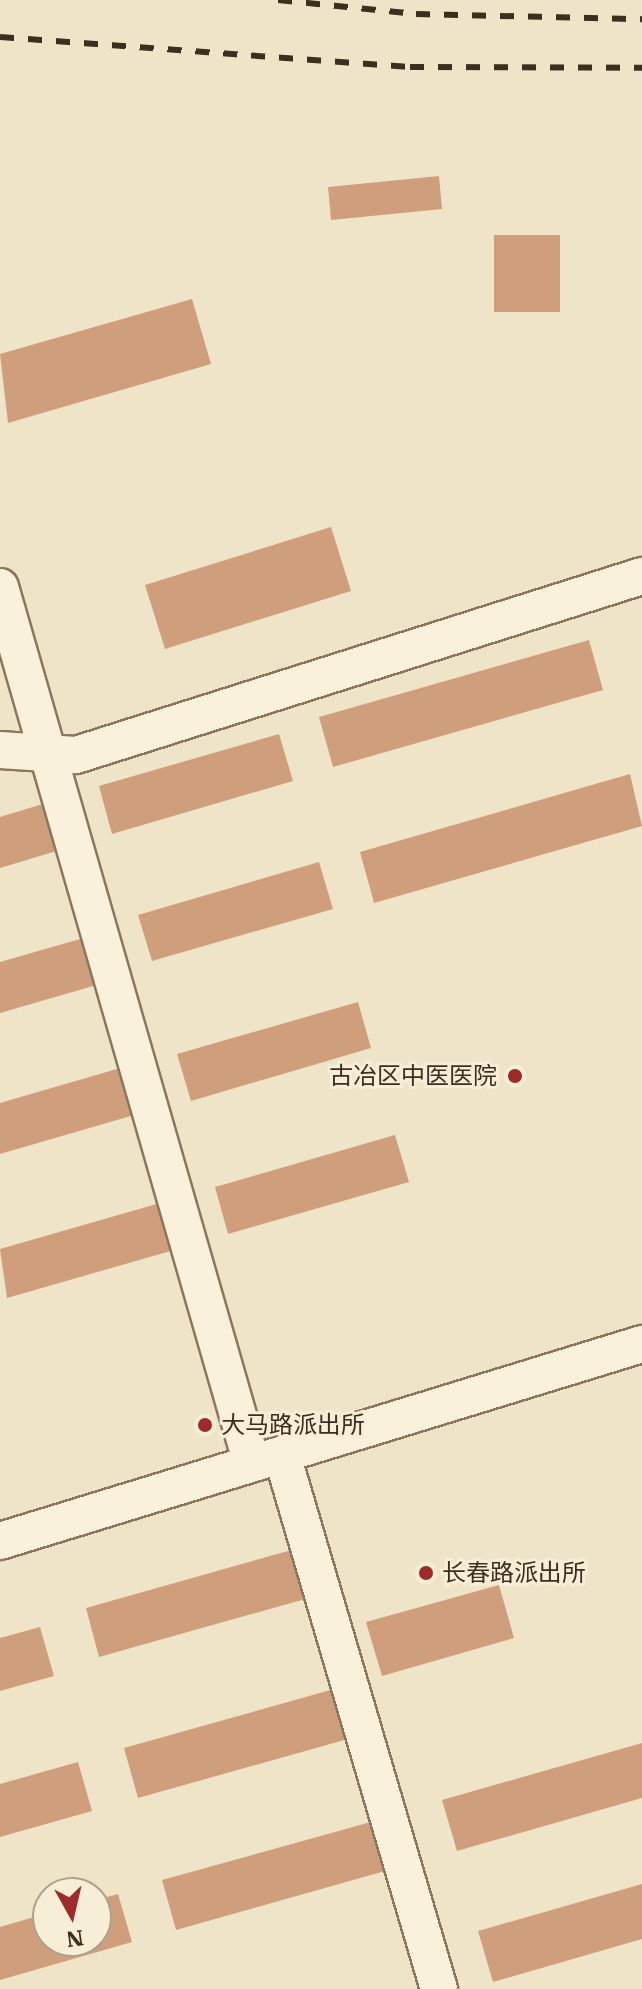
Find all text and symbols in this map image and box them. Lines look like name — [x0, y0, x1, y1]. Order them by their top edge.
place label: 古冶区中医医院 — [329, 1062, 497, 1090]
marker: 古冶区中医医院 — [504, 1065, 526, 1087]
place label: 大马路派出所 — [221, 1411, 365, 1439]
marker: 大马路派出所 — [196, 1416, 214, 1434]
place label: 长春路派出所 — [442, 1559, 586, 1587]
marker: 长春路派出所 — [417, 1564, 435, 1582]
north arrow — [32, 1877, 112, 1957]
text: N — [64, 1924, 86, 1955]

